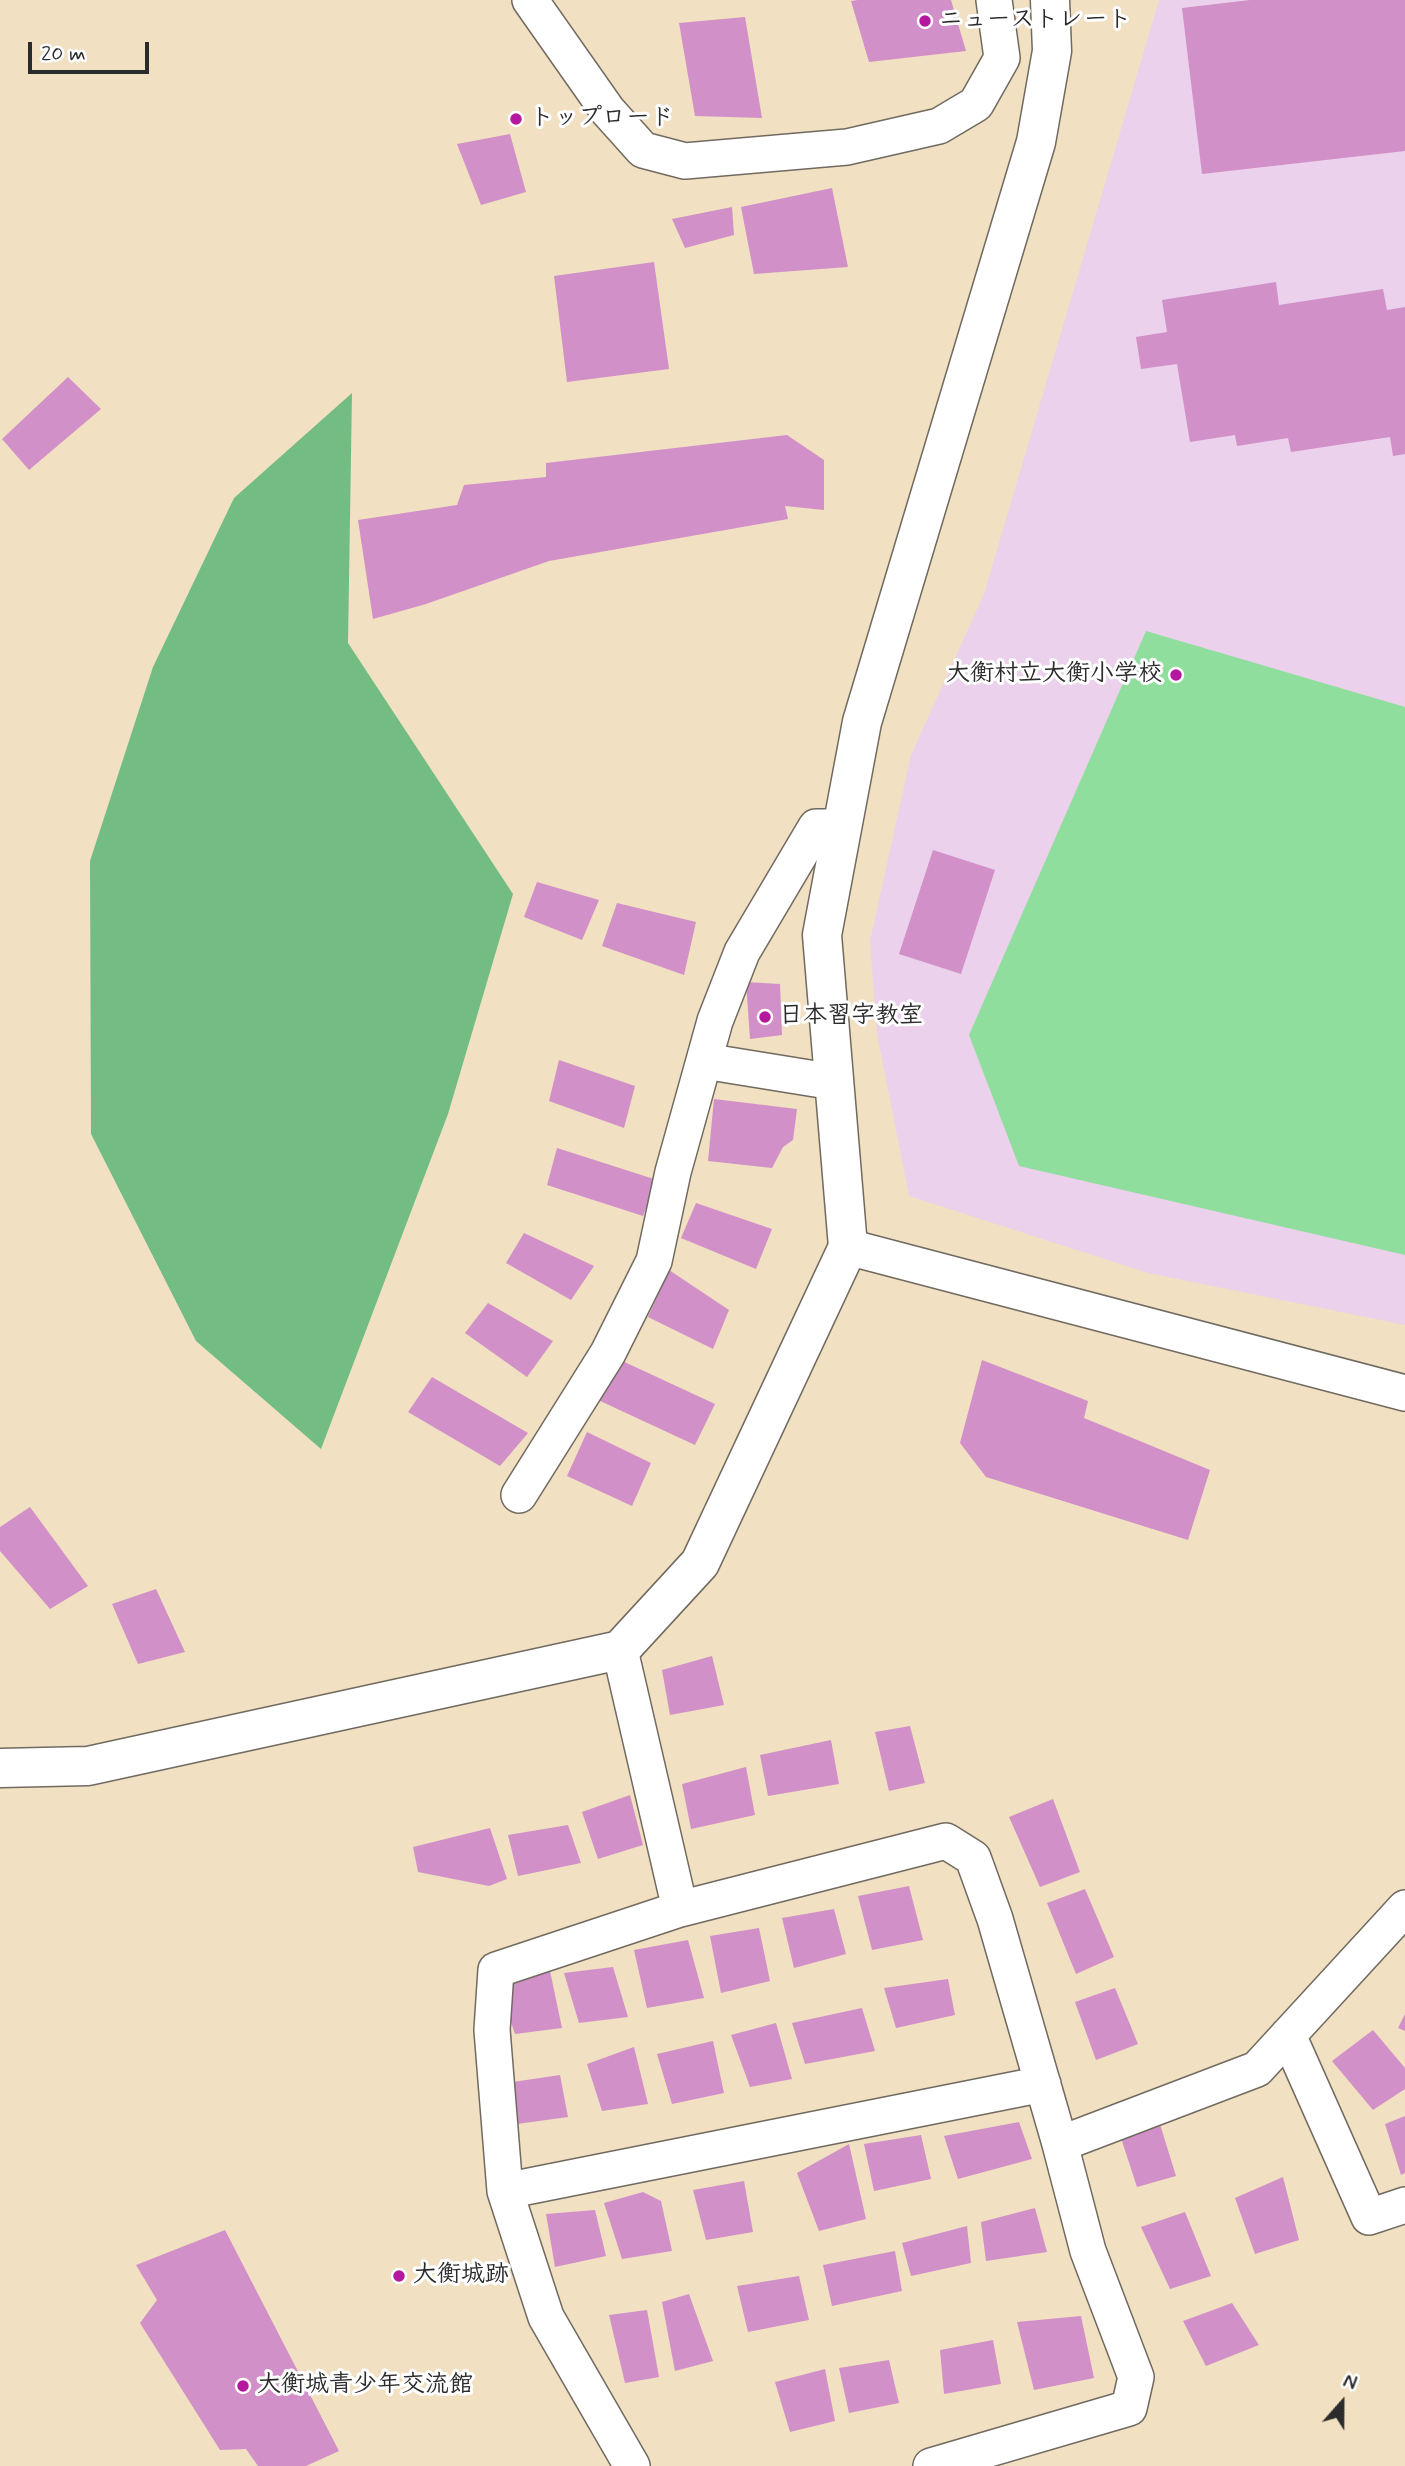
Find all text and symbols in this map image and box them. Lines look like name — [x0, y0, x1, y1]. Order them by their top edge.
place label: ニューストレート — [939, 7, 1131, 35]
marker: ニューストレート — [917, 13, 933, 29]
scale bar — [32, 28, 152, 72]
text: 20 m — [41, 40, 86, 68]
place label: トップロード — [530, 105, 674, 133]
marker: トップロード — [508, 111, 524, 127]
place label: 大衡村立大衡小学校 — [946, 661, 1162, 689]
marker: 大衡村立大衡小学校 — [1168, 667, 1184, 683]
place label: 日本習字教室 — [779, 1003, 923, 1031]
marker: 日本習字教室 — [757, 1009, 773, 1025]
place label: 大衡城跡 — [413, 2262, 509, 2290]
marker: 大衡城跡 — [391, 2268, 407, 2284]
north arrow — [1307, 2368, 1377, 2438]
text: N — [1339, 2369, 1360, 2397]
place label: 大衡城青少年交流館 — [257, 2372, 473, 2400]
marker: 大衡城青少年交流館 — [235, 2378, 251, 2394]

